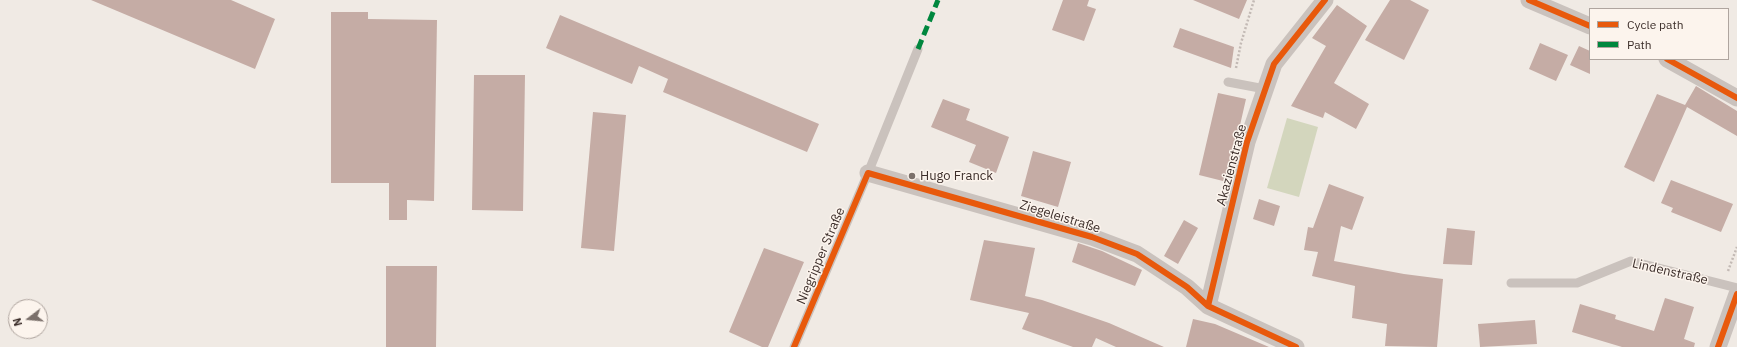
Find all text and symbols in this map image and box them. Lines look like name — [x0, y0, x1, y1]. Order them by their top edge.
legend — [1589, 8, 1729, 60]
text: Cycle path — [1627, 17, 1684, 32]
text: Path — [1627, 37, 1652, 52]
street label: Akazienstraße — [1214, 123, 1250, 207]
place label: Hugo Franck — [920, 168, 993, 184]
marker: Hugo Franck — [907, 171, 917, 181]
street label: Ziegeleistraße — [1018, 197, 1102, 237]
street label: Niegripper Straße — [794, 205, 848, 307]
street label: Lindenstraße — [1631, 256, 1709, 288]
north arrow — [8, 299, 48, 339]
text: N — [10, 316, 25, 328]

